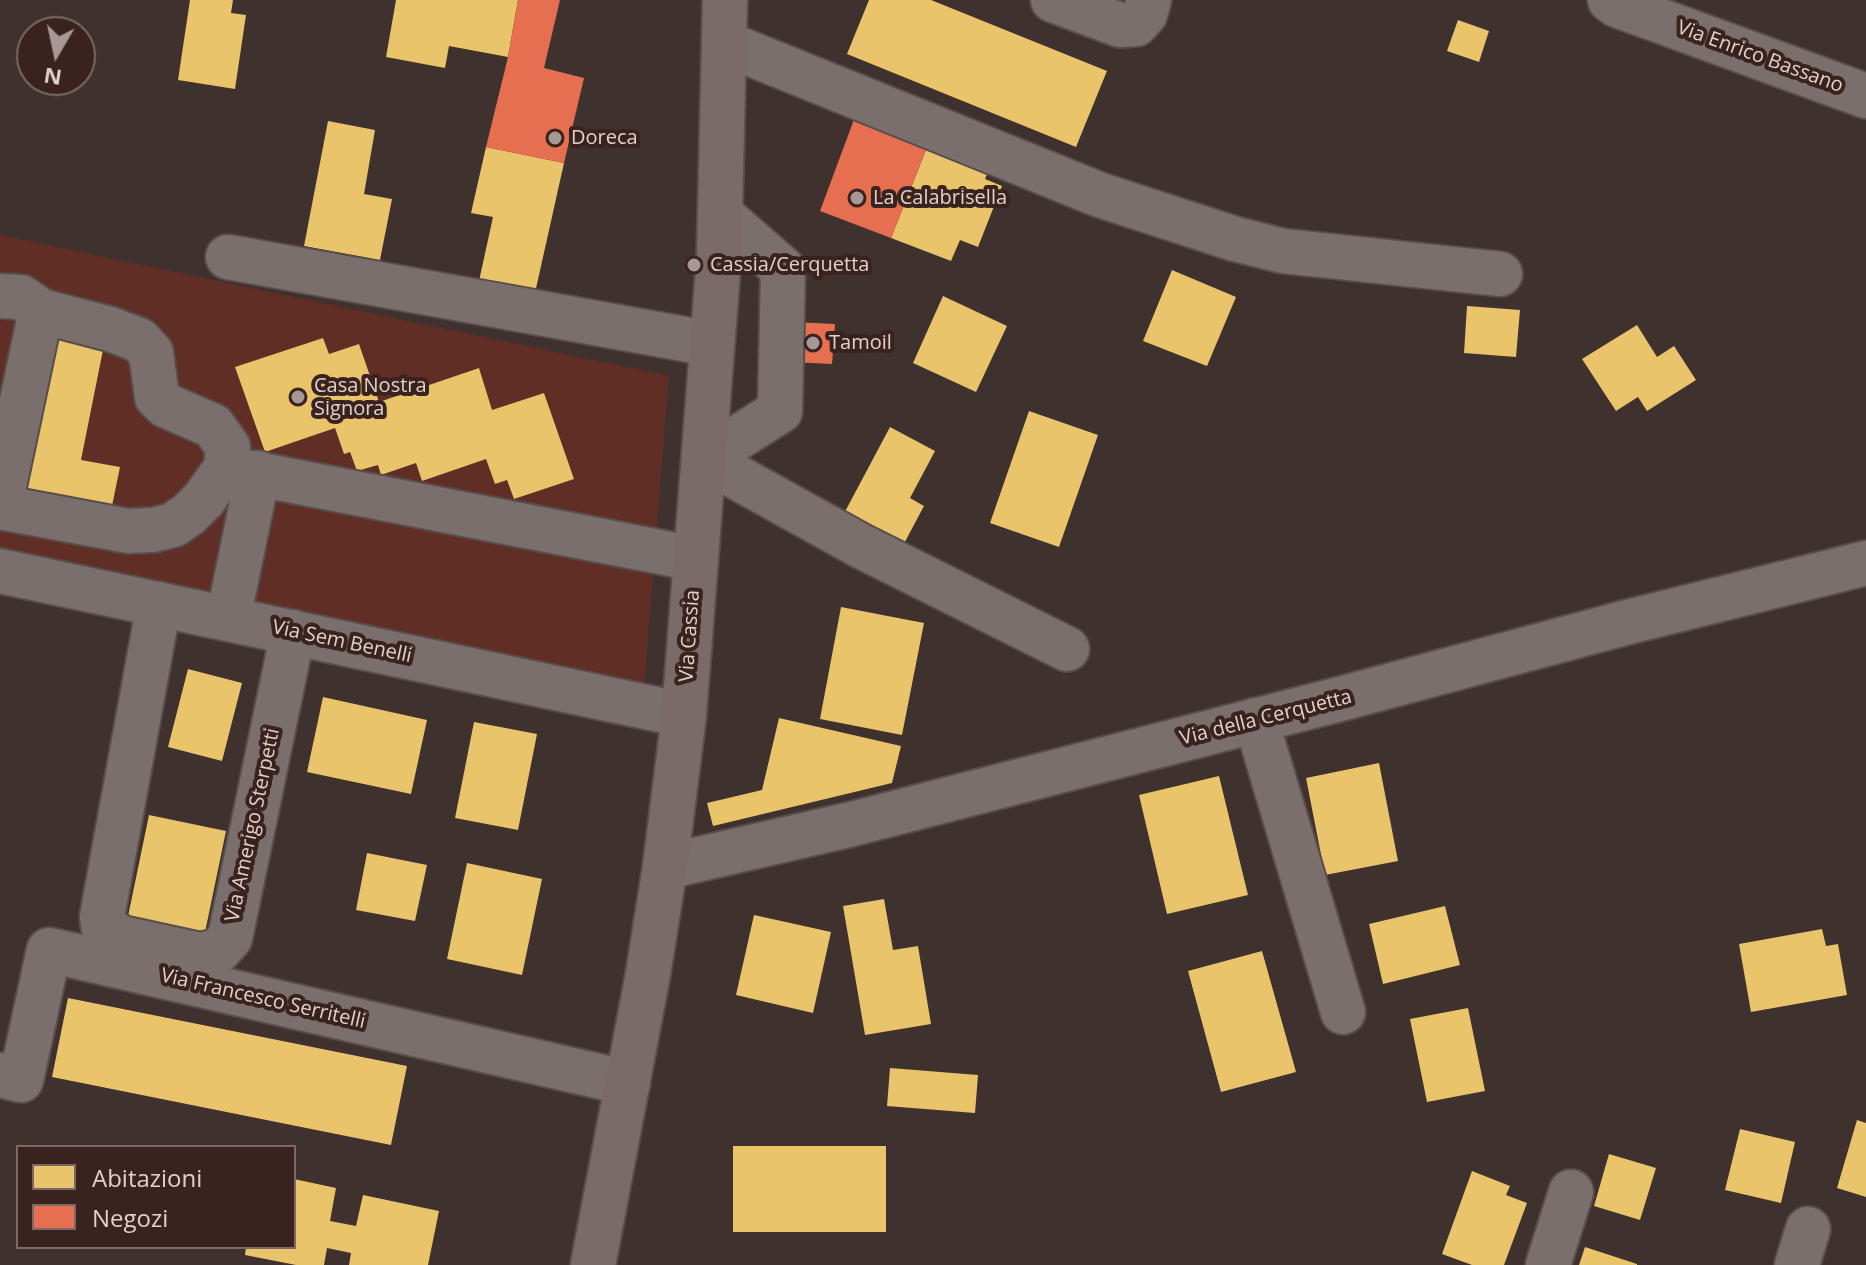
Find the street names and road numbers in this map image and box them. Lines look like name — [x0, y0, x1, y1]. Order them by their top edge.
street label: Via Enrico Bassano — [1674, 16, 1846, 98]
street label: Via Cassia — [675, 589, 705, 683]
street label: Via Sem Benelli — [270, 616, 414, 668]
street label: Via della Cerquetta — [1178, 685, 1354, 751]
street label: Via Amerigo Sterpetti — [221, 726, 285, 924]
street label: Via Francesco Serritelli — [158, 964, 368, 1034]

